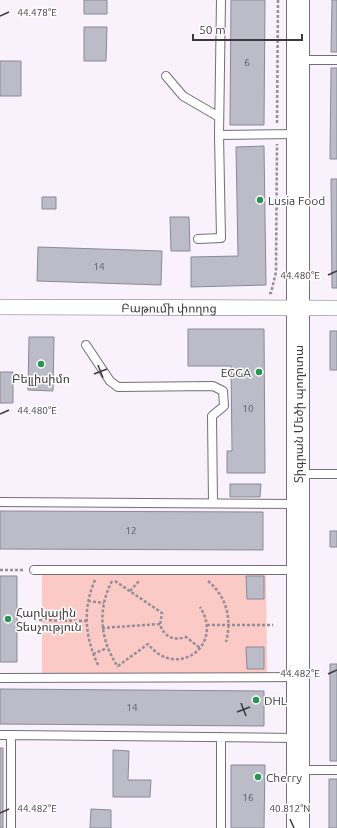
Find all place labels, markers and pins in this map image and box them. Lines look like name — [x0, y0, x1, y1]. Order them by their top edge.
place label: Lusia Food — [268, 194, 325, 207]
marker: Lusia Food — [255, 195, 265, 205]
marker: Բելլիսիմո — [36, 359, 46, 369]
place label: EGGA — [221, 366, 251, 379]
marker: EGGA — [254, 367, 264, 377]
place label: Բելլիսիմո — [12, 372, 70, 386]
place label: Հարկային Տեսչություն — [16, 606, 82, 634]
marker: Հարկային Տեսչություն — [3, 614, 13, 624]
place label: DHL — [264, 694, 287, 707]
marker: DHL — [251, 695, 261, 705]
place label: Cherry — [266, 771, 302, 784]
marker: Cherry — [253, 772, 263, 782]

